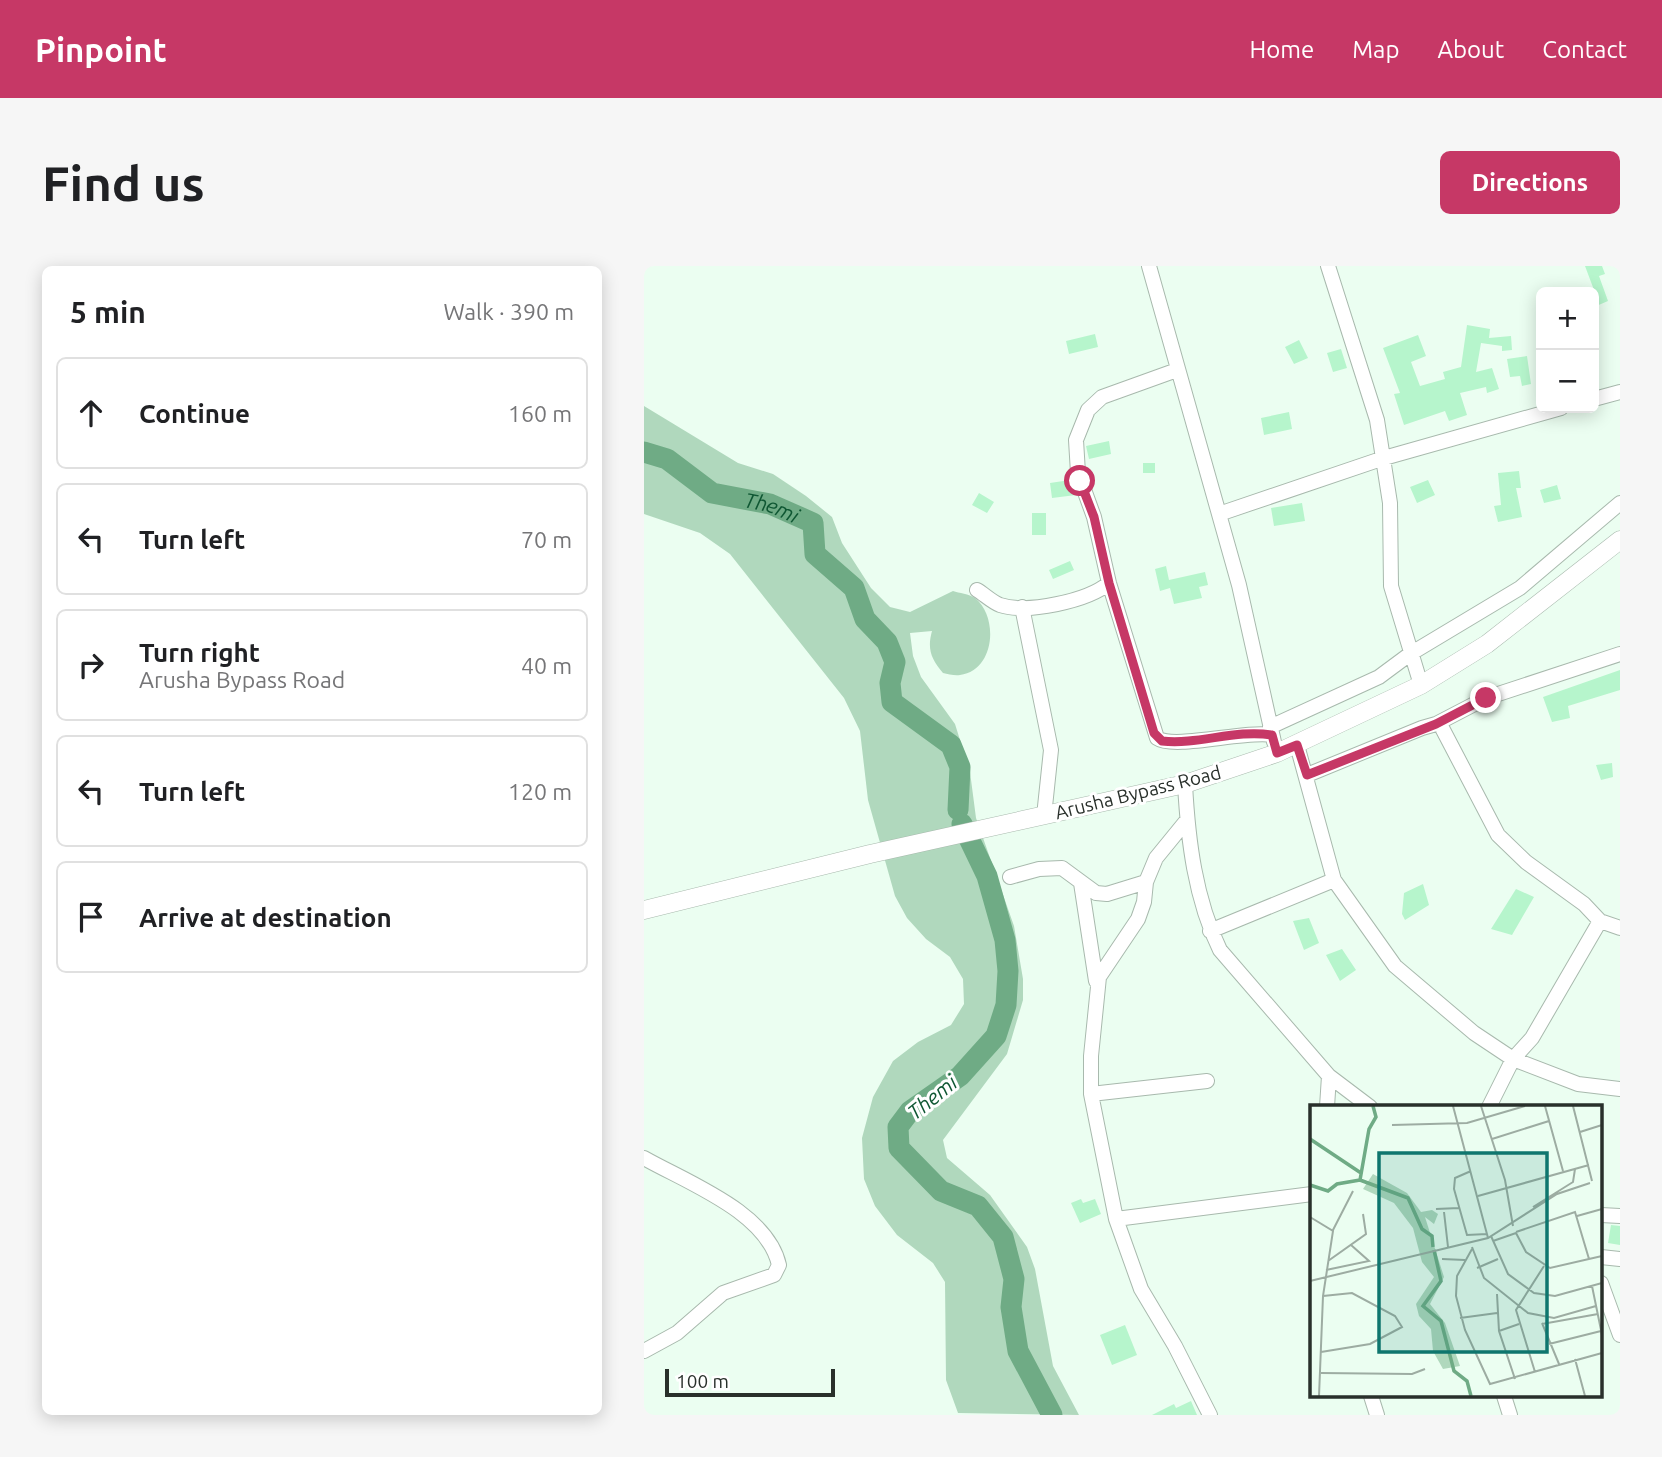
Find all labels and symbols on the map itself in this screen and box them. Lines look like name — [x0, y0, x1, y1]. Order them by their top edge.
route start — [1064, 465, 1095, 496]
water label: Themi — [742, 487, 804, 528]
route end — [1470, 682, 1501, 713]
street label: Arusha Bypass Road — [1053, 761, 1223, 823]
water label: Themi — [902, 1069, 962, 1124]
inset map — [1310, 1105, 1602, 1398]
scale bar — [665, 1366, 835, 1398]

